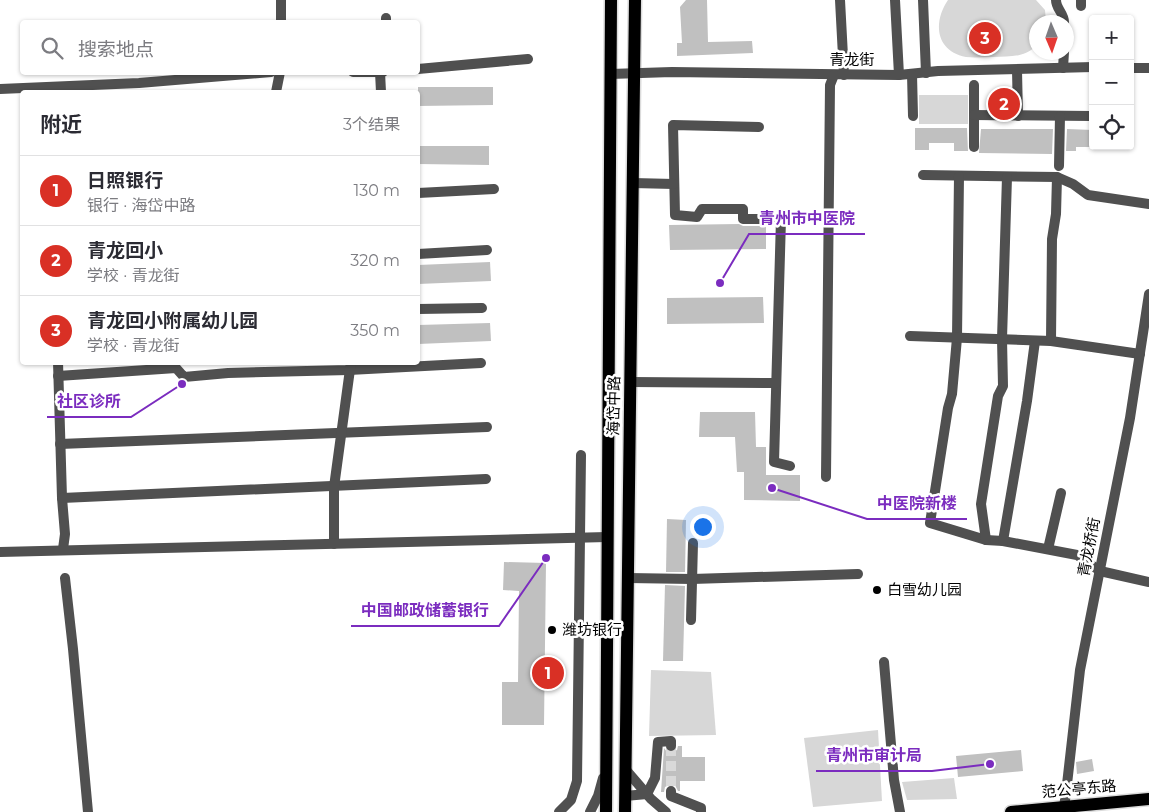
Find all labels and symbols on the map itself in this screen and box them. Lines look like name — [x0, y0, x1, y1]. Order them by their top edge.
north arrow — [1029, 15, 1074, 60]
pin: 3 — [969, 19, 1001, 57]
street label: 青龙街 — [829, 50, 875, 69]
pin: 2 — [988, 85, 1020, 123]
callout: 青州市中医院 — [749, 203, 865, 234]
text: 青州市中医院 — [759, 209, 855, 228]
street label: 海岱中路 — [603, 376, 624, 436]
callout: 社区诊所 — [47, 386, 131, 417]
text: 社区诊所 — [57, 392, 121, 411]
callout: 中医院新楼 — [867, 488, 967, 519]
text: 中医院新楼 — [877, 494, 957, 513]
your location — [690, 514, 716, 540]
street label: 青龙桥街 — [1073, 516, 1104, 578]
place label: 白雪幼儿园 — [887, 580, 962, 599]
marker: 白雪幼儿园 — [871, 584, 883, 596]
callout: 中国邮政储蓄银行 — [351, 595, 499, 626]
text: 中国邮政储蓄银行 — [361, 601, 489, 620]
place label: 潍坊银行 — [562, 620, 622, 639]
marker: 潍坊银行 — [546, 624, 558, 636]
pin: 1 — [532, 654, 564, 692]
callout: 青州市审计局 — [816, 740, 932, 771]
text: 青州市审计局 — [826, 746, 922, 765]
street label: 范公亭东路 — [1041, 776, 1117, 801]

